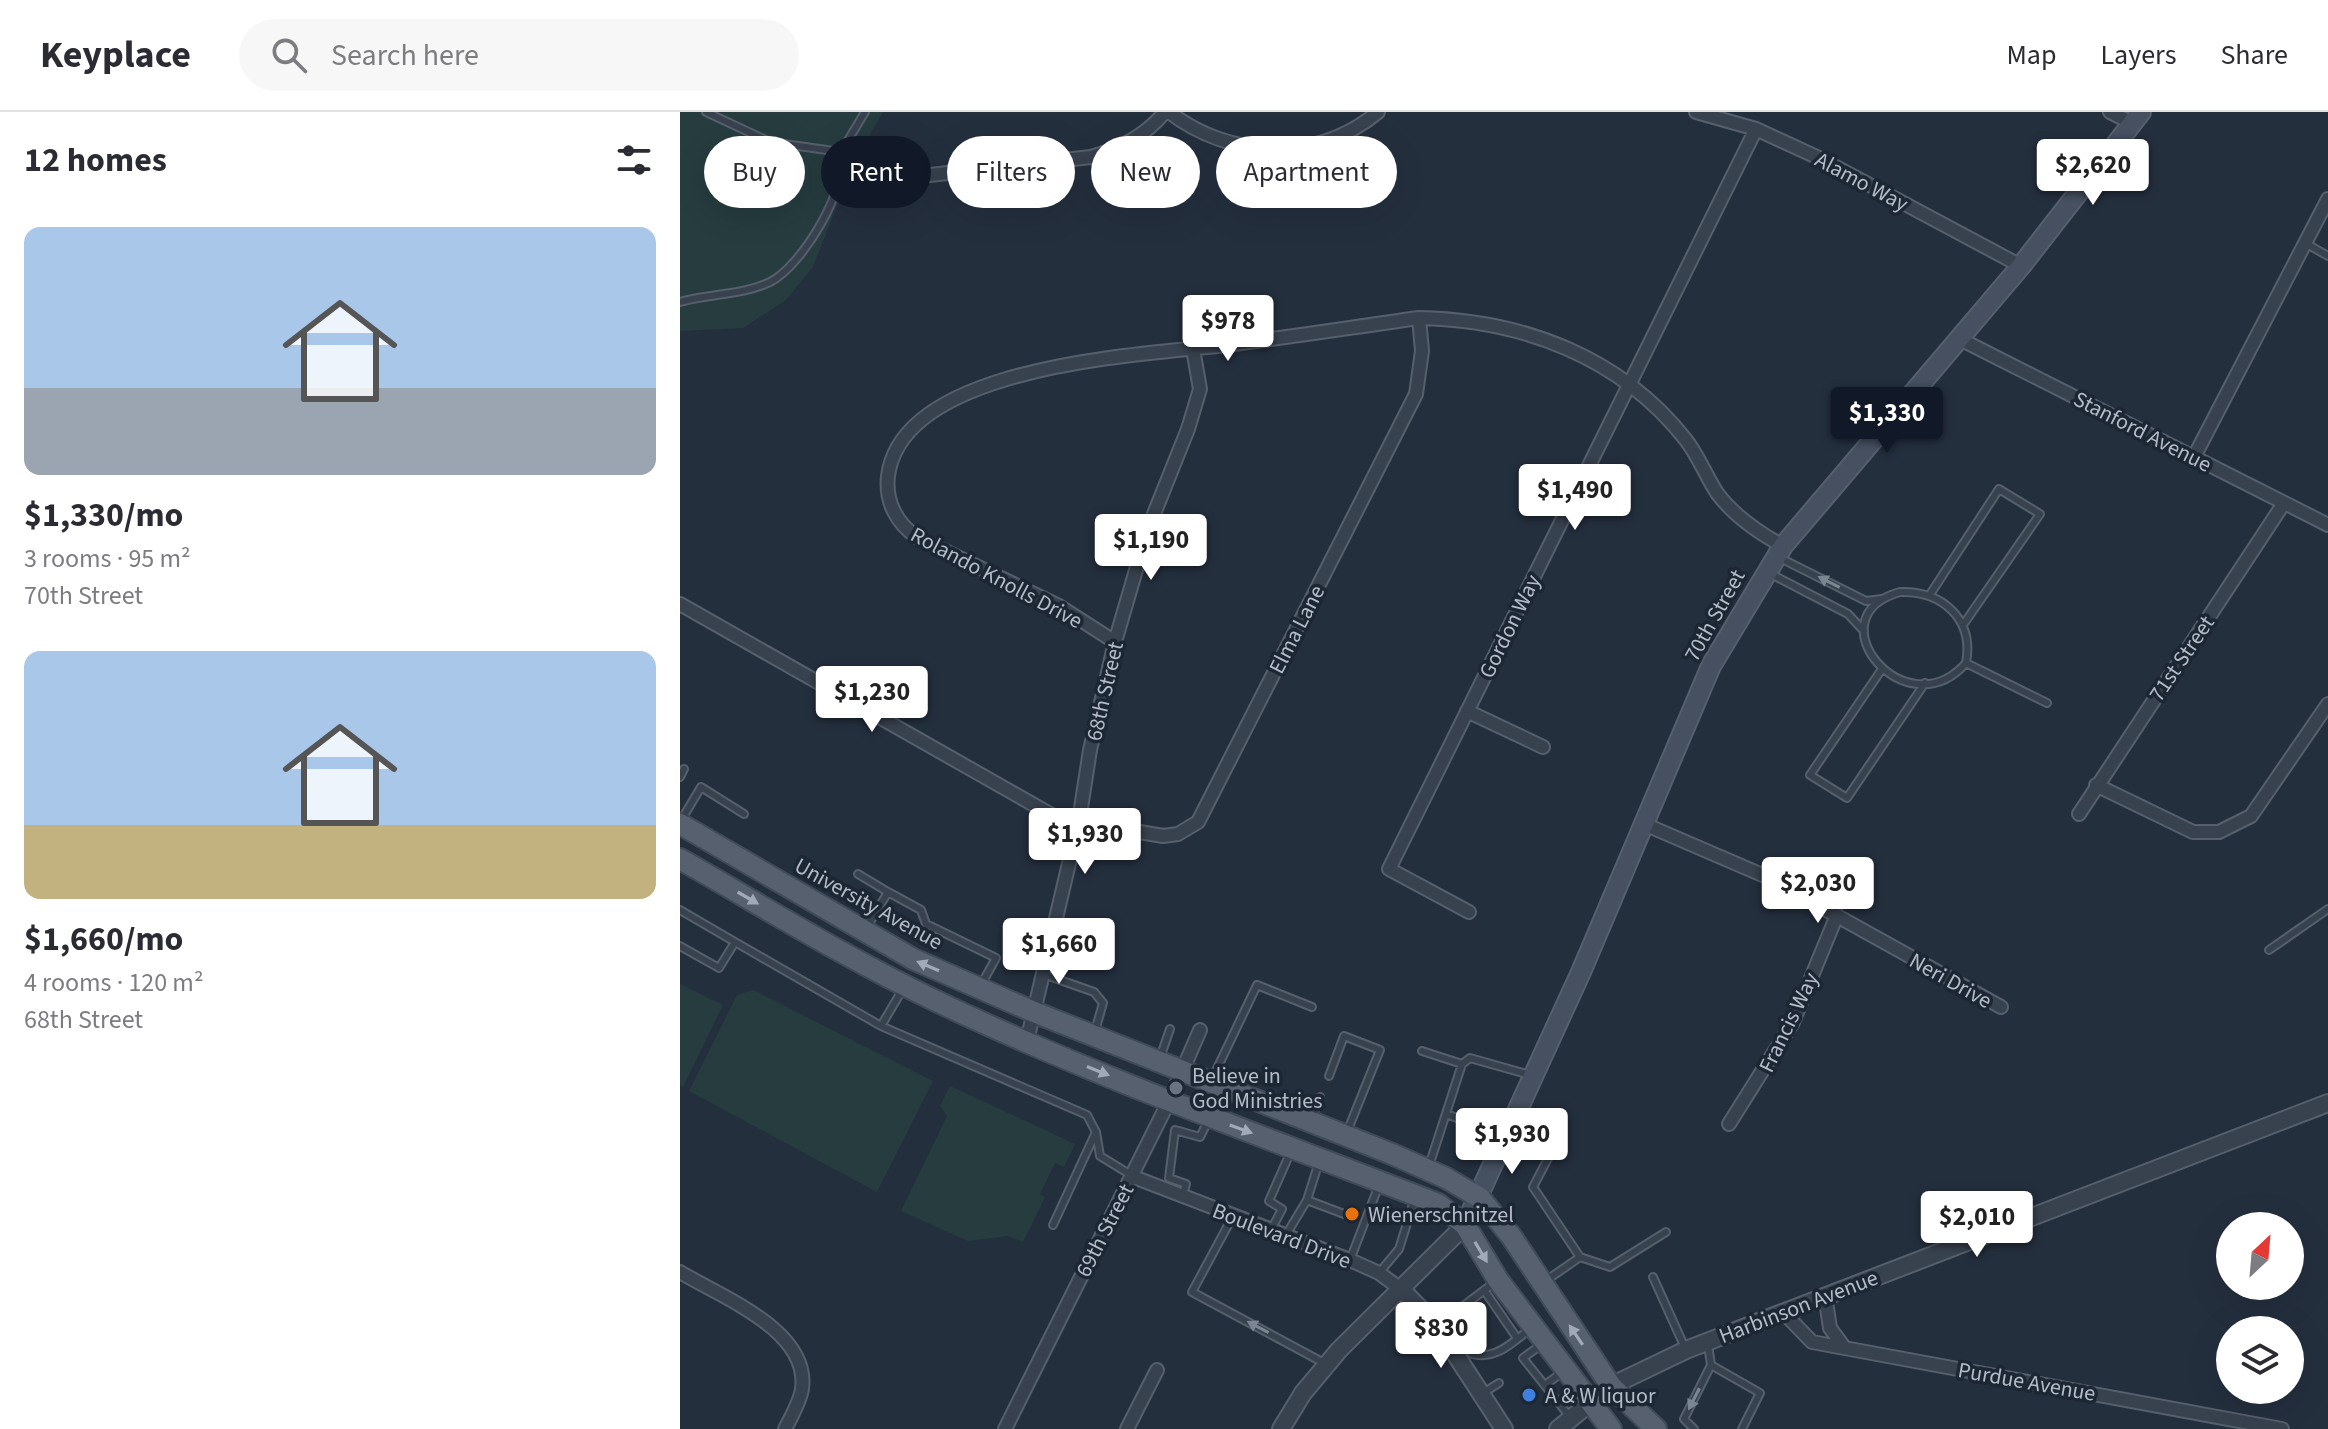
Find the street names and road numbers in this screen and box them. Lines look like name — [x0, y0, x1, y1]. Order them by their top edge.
street label: Alamo Way — [1809, 144, 1914, 220]
street label: Stanford Avenue — [2068, 383, 2217, 481]
street label: Rolando Knolls Drive — [905, 519, 1088, 637]
street label: 70th Street — [1676, 563, 1754, 667]
street label: Gordon Way — [1471, 569, 1549, 684]
street label: Elma Lane — [1261, 580, 1333, 679]
street label: 71st Street — [2141, 609, 2223, 708]
street label: 68th Street — [1078, 638, 1132, 744]
street label: University Avenue — [789, 850, 948, 958]
street label: Neri Drive — [1903, 945, 1998, 1017]
street label: Francis Way — [1751, 966, 1827, 1078]
street label: 69th Street — [1068, 1178, 1142, 1283]
street label: Boulevard Drive — [1208, 1195, 1356, 1277]
street label: Harbinson Avenue — [1714, 1262, 1883, 1352]
street label: Purdue Avenue — [1956, 1354, 2098, 1410]

